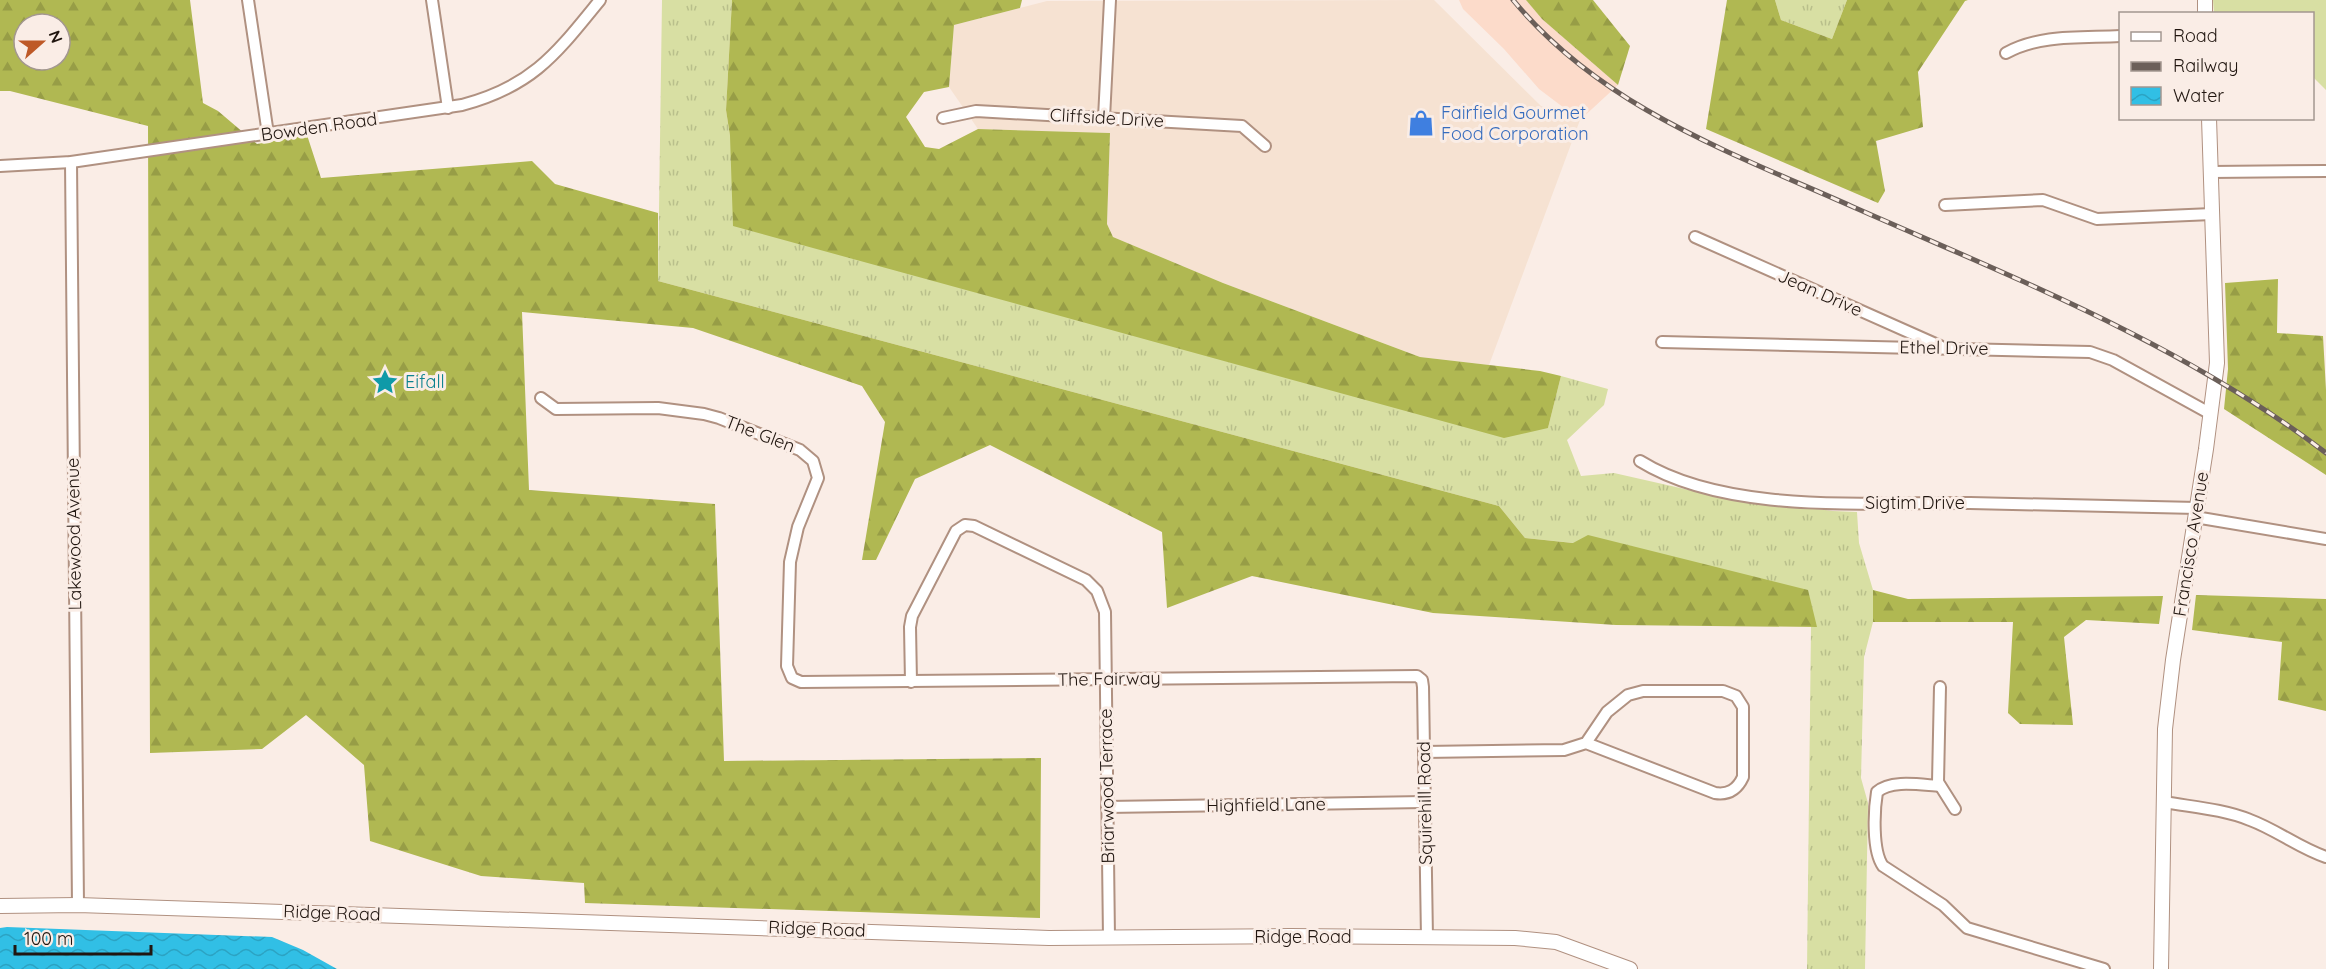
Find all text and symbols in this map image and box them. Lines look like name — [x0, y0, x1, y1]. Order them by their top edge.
north arrow — [12, 12, 72, 72]
legend — [2119, 12, 2314, 120]
text: Road — [2173, 24, 2218, 47]
text: N — [45, 28, 67, 46]
text: Railway — [2173, 54, 2239, 77]
text: Water — [2173, 84, 2224, 107]
place label: Fairfield Gourmet Food Corporation — [1441, 101, 1589, 145]
street label: Cliffside Drive — [1049, 103, 1165, 132]
street label: Bowden Road — [259, 107, 379, 146]
shop icon: Fairfield Gourmet Food Corporation — [1406, 108, 1436, 138]
street label: Jean Drive — [1774, 264, 1866, 321]
street label: Ethel Drive — [1899, 335, 1989, 360]
place icon: Eifall — [370, 367, 400, 397]
place label: Eifall — [405, 370, 445, 393]
street label: The Glen — [722, 410, 798, 457]
street label: Lakewood Avenue — [61, 458, 86, 610]
street label: Francisco Avenue — [2168, 470, 2213, 618]
street label: Sigtim Drive — [1865, 491, 1965, 514]
street label: The Fairway — [1057, 666, 1161, 691]
street label: Briarwood Terrace — [1094, 708, 1119, 864]
street label: Squirehill Road — [1412, 741, 1437, 865]
street label: Highfield Lane — [1206, 792, 1326, 817]
street label: Ridge Road — [283, 899, 381, 926]
street label: Ridge Road — [768, 915, 866, 942]
scale bar — [15, 918, 152, 956]
street label: Ridge Road — [1254, 925, 1352, 948]
text: 100 m — [24, 927, 73, 950]

